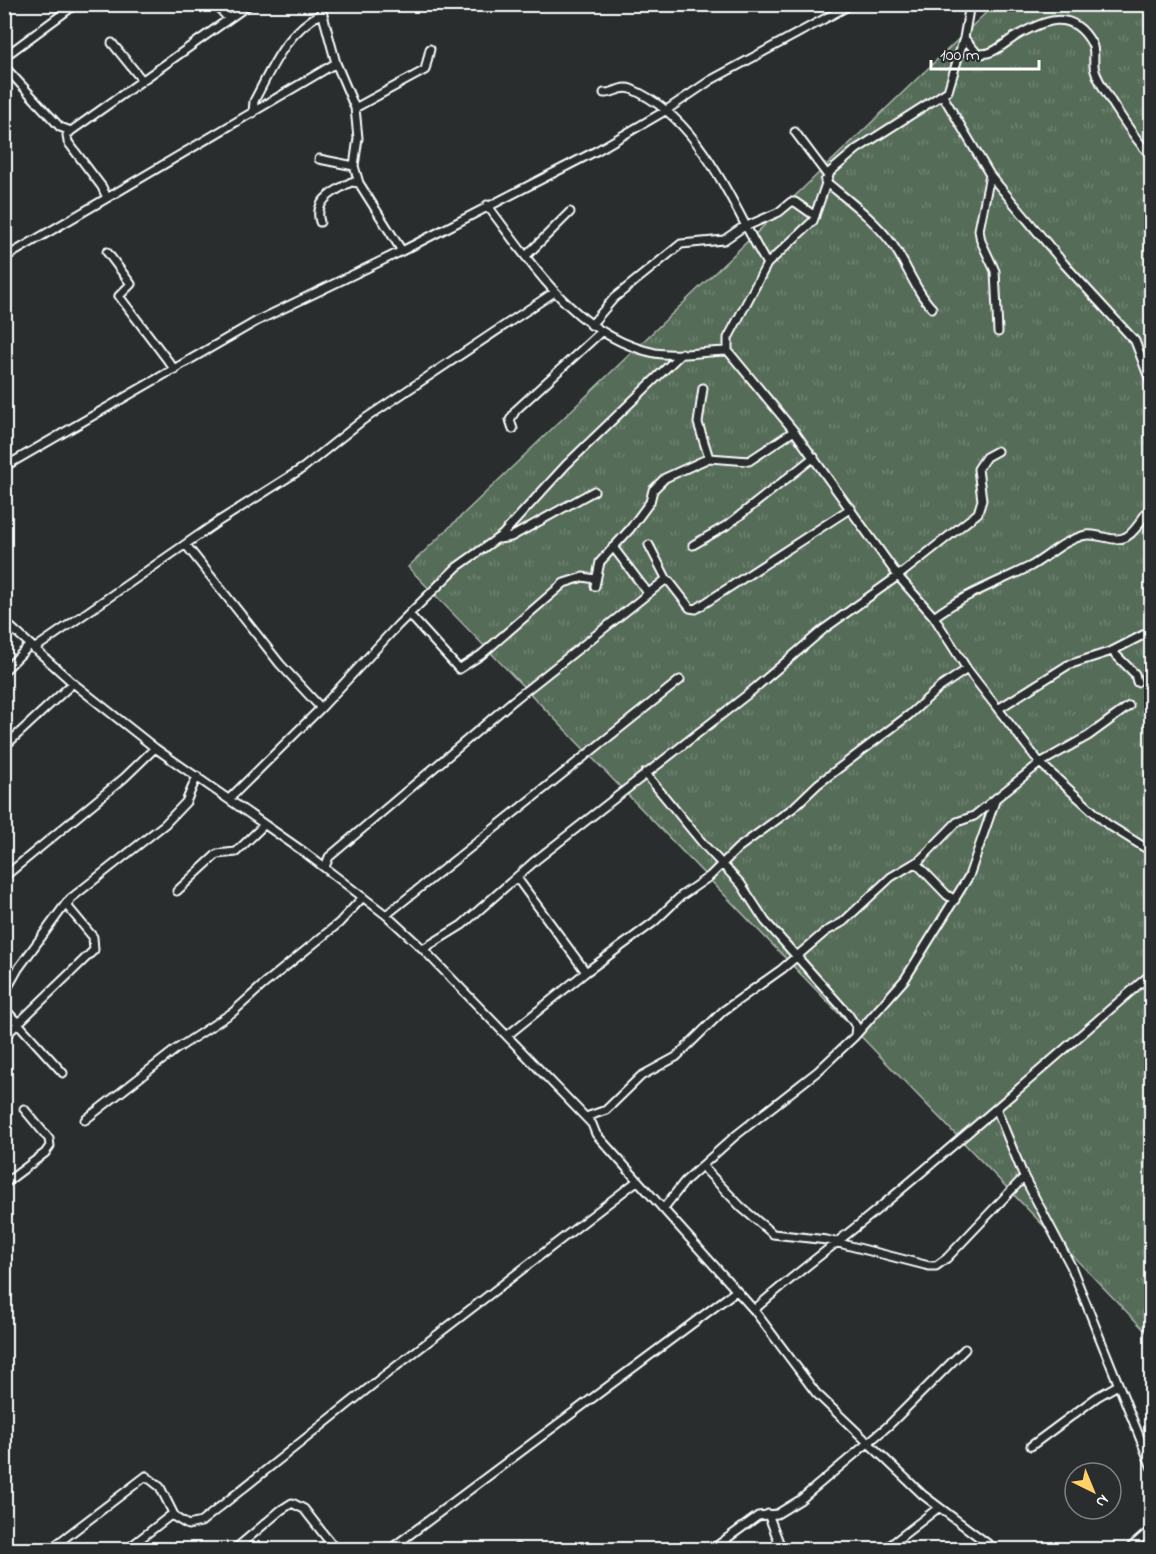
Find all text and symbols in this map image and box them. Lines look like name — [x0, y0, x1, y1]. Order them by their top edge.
scale bar — [931, 33, 1039, 71]
text: 100 m — [940, 43, 980, 69]
north arrow — [1063, 1461, 1123, 1521]
text: N — [1090, 1488, 1114, 1513]

